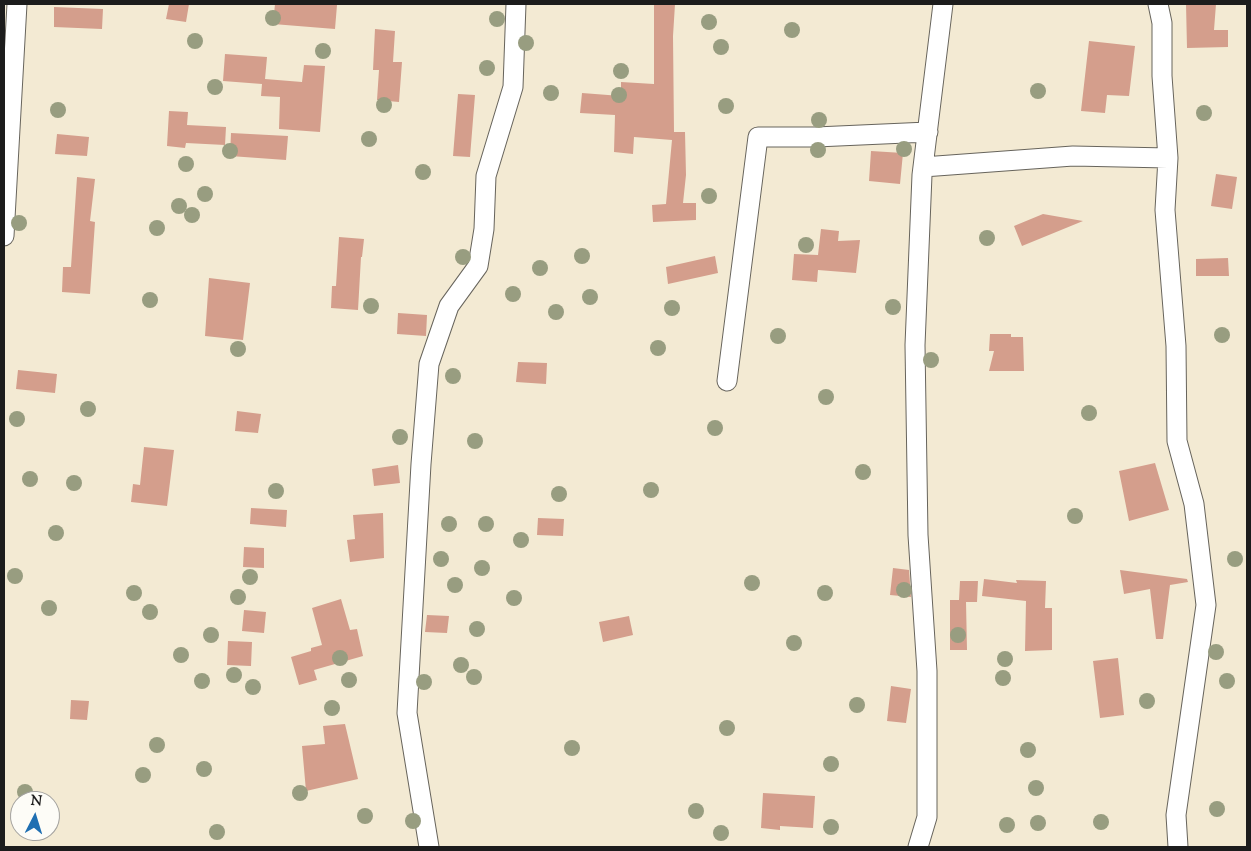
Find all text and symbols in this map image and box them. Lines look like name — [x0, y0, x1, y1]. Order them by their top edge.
north arrow — [10, 791, 60, 841]
text: N — [30, 792, 43, 813]

